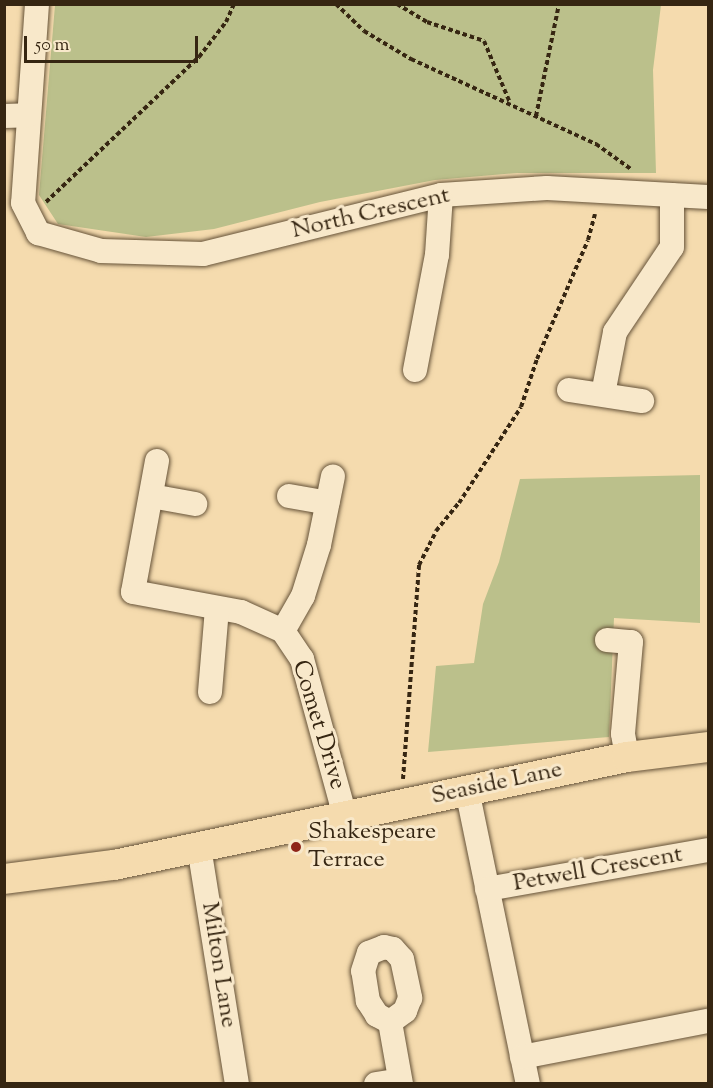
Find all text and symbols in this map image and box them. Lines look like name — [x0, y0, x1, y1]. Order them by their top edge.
scale bar — [27, 24, 201, 62]
text: 50 m — [35, 33, 69, 59]
street label: North Crescent — [289, 182, 453, 246]
street label: Comet Drive — [285, 657, 351, 793]
street label: Seaside Lane — [429, 756, 565, 812]
place label: Shakespeare Terrace — [308, 819, 436, 875]
marker: Shakespeare Terrace — [289, 840, 303, 854]
street label: Petwell Crescent — [511, 841, 685, 899]
street label: Milton Lane — [194, 900, 242, 1030]

